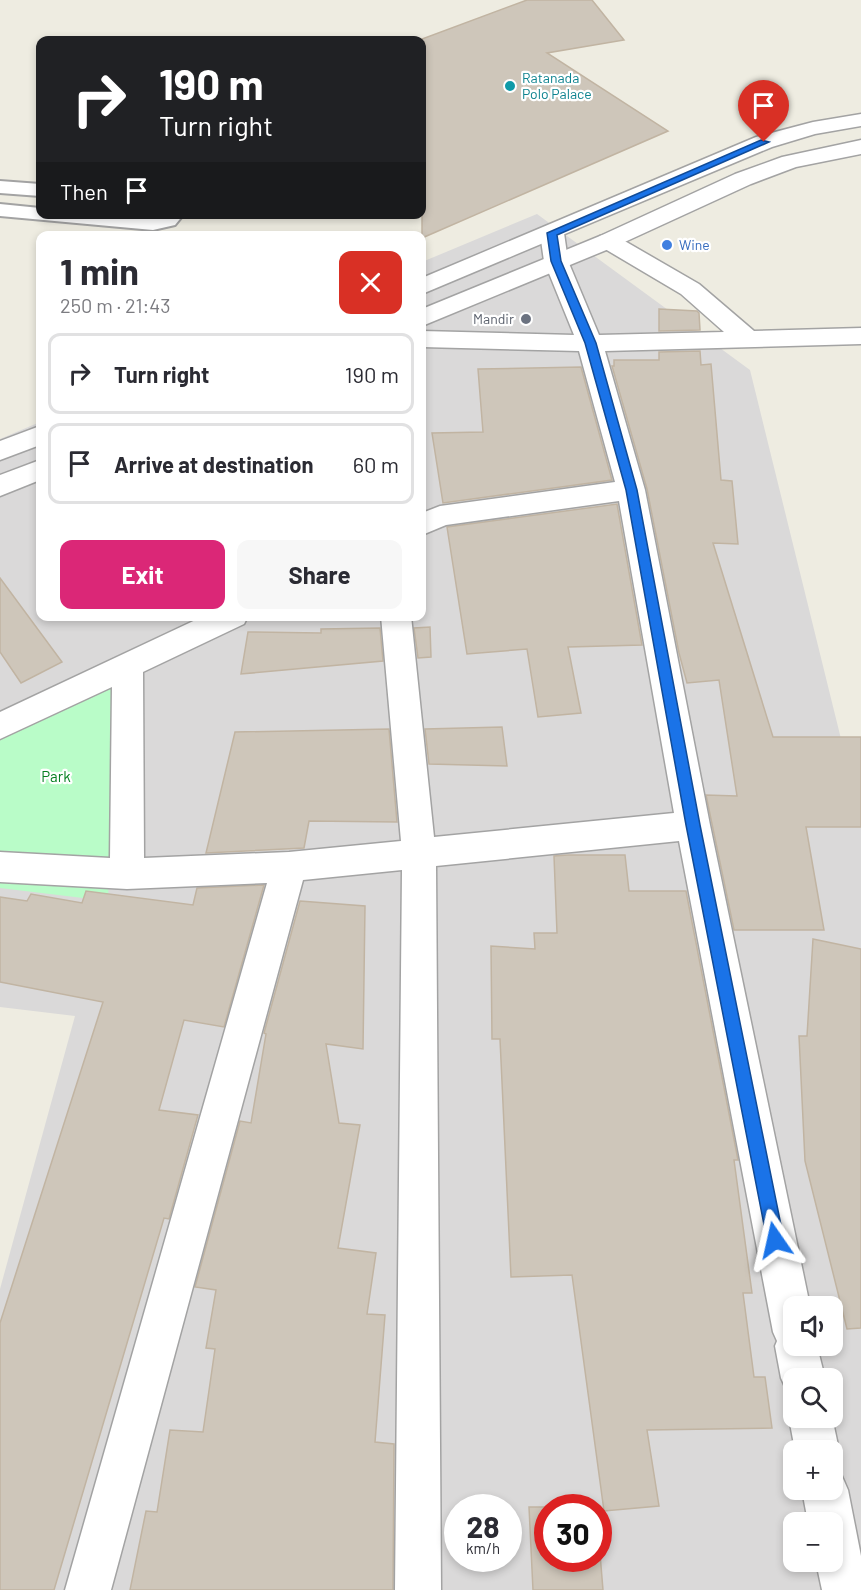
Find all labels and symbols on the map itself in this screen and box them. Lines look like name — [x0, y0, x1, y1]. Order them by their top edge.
place label: Ratanada Polo Palace — [522, 69, 592, 102]
marker: Ratanada Polo Palace — [503, 79, 517, 93]
pin — [738, 80, 789, 142]
place label: Wine — [679, 236, 710, 253]
marker: Wine — [660, 238, 674, 252]
place label: Mandir — [473, 310, 514, 327]
marker: Mandir — [519, 312, 533, 326]
park label: Park — [41, 767, 71, 785]
position arrow — [743, 1208, 807, 1272]
speed limit sign: 30 — [534, 1494, 612, 1572]

